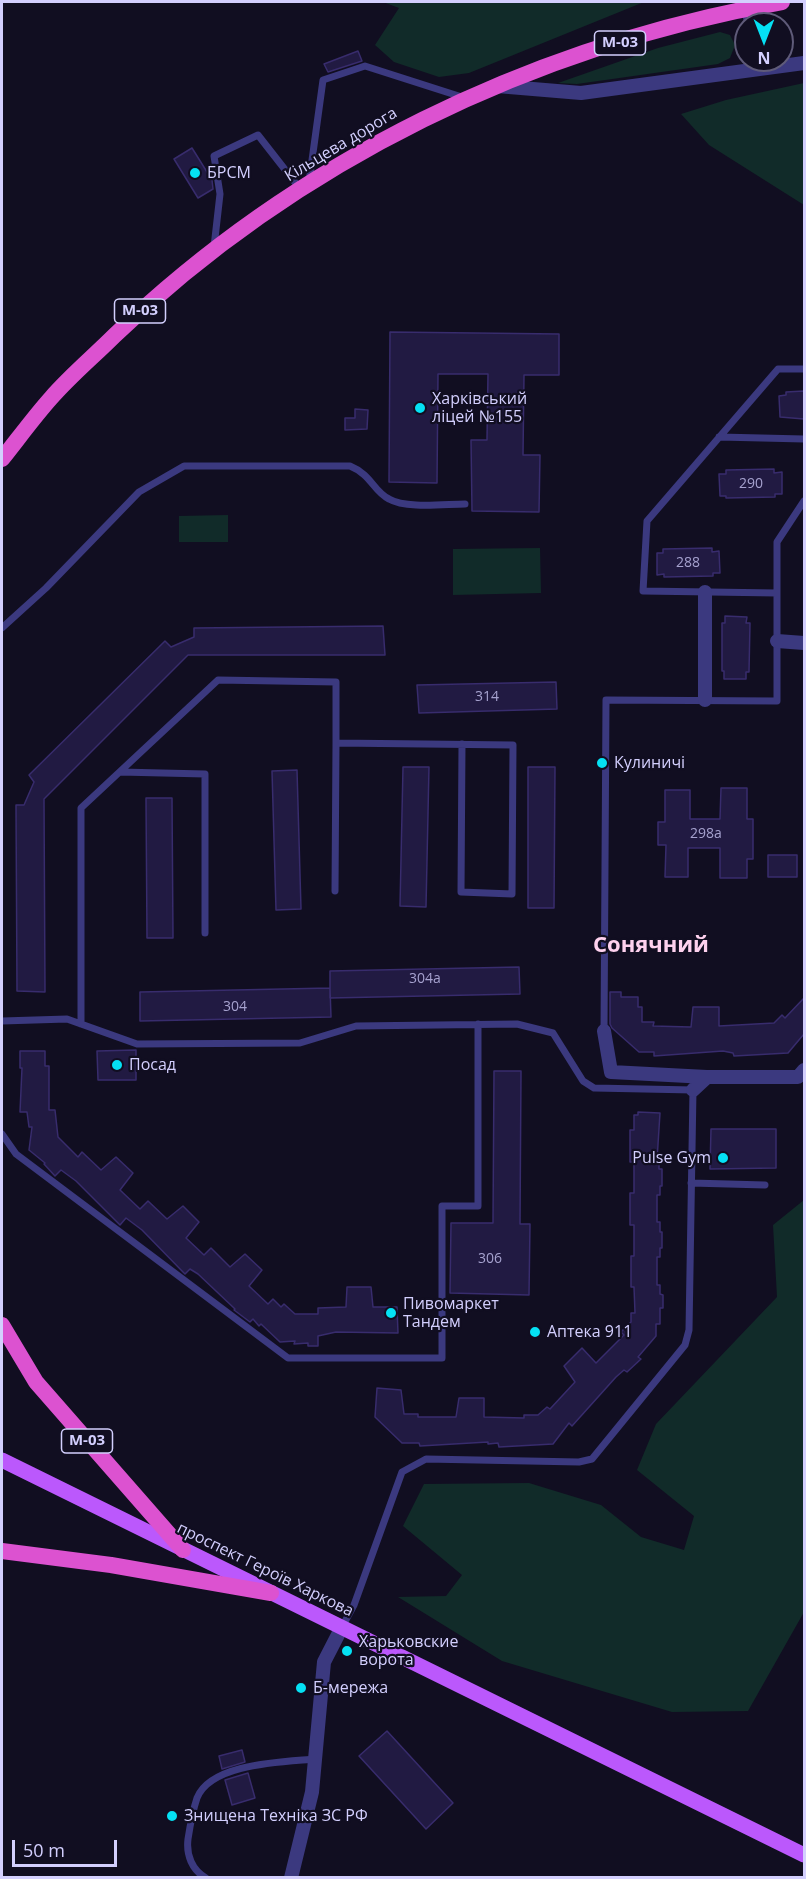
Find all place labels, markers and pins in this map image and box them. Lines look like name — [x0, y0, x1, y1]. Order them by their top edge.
place label: БРСМ — [207, 163, 251, 183]
marker: БРСМ — [188, 166, 202, 180]
place label: Харківський ліцей №155 — [432, 389, 527, 427]
marker: Харківський ліцей №155 — [413, 401, 427, 415]
place label: Кулиничі — [614, 753, 685, 773]
marker: Кулиничі — [595, 756, 609, 770]
place label: Посад — [129, 1055, 176, 1075]
marker: Посад — [110, 1058, 124, 1072]
place label: Pulse Gym — [632, 1148, 711, 1168]
marker: Pulse Gym — [716, 1151, 730, 1165]
place label: Пивомаркет Тандем — [403, 1294, 499, 1332]
marker: Пивомаркет Тандем — [384, 1306, 398, 1320]
place label: Аптека 911 — [547, 1322, 632, 1342]
marker: Аптека 911 — [528, 1325, 542, 1339]
place label: Харьковские ворота — [359, 1632, 459, 1670]
marker: Харьковские ворота — [340, 1644, 354, 1658]
place label: Б-мережа — [313, 1678, 388, 1698]
marker: Б-мережа — [294, 1681, 308, 1695]
place label: Знищена Техніка ЗС РФ — [184, 1806, 368, 1826]
marker: Знищена Техніка ЗС РФ — [165, 1809, 179, 1823]

